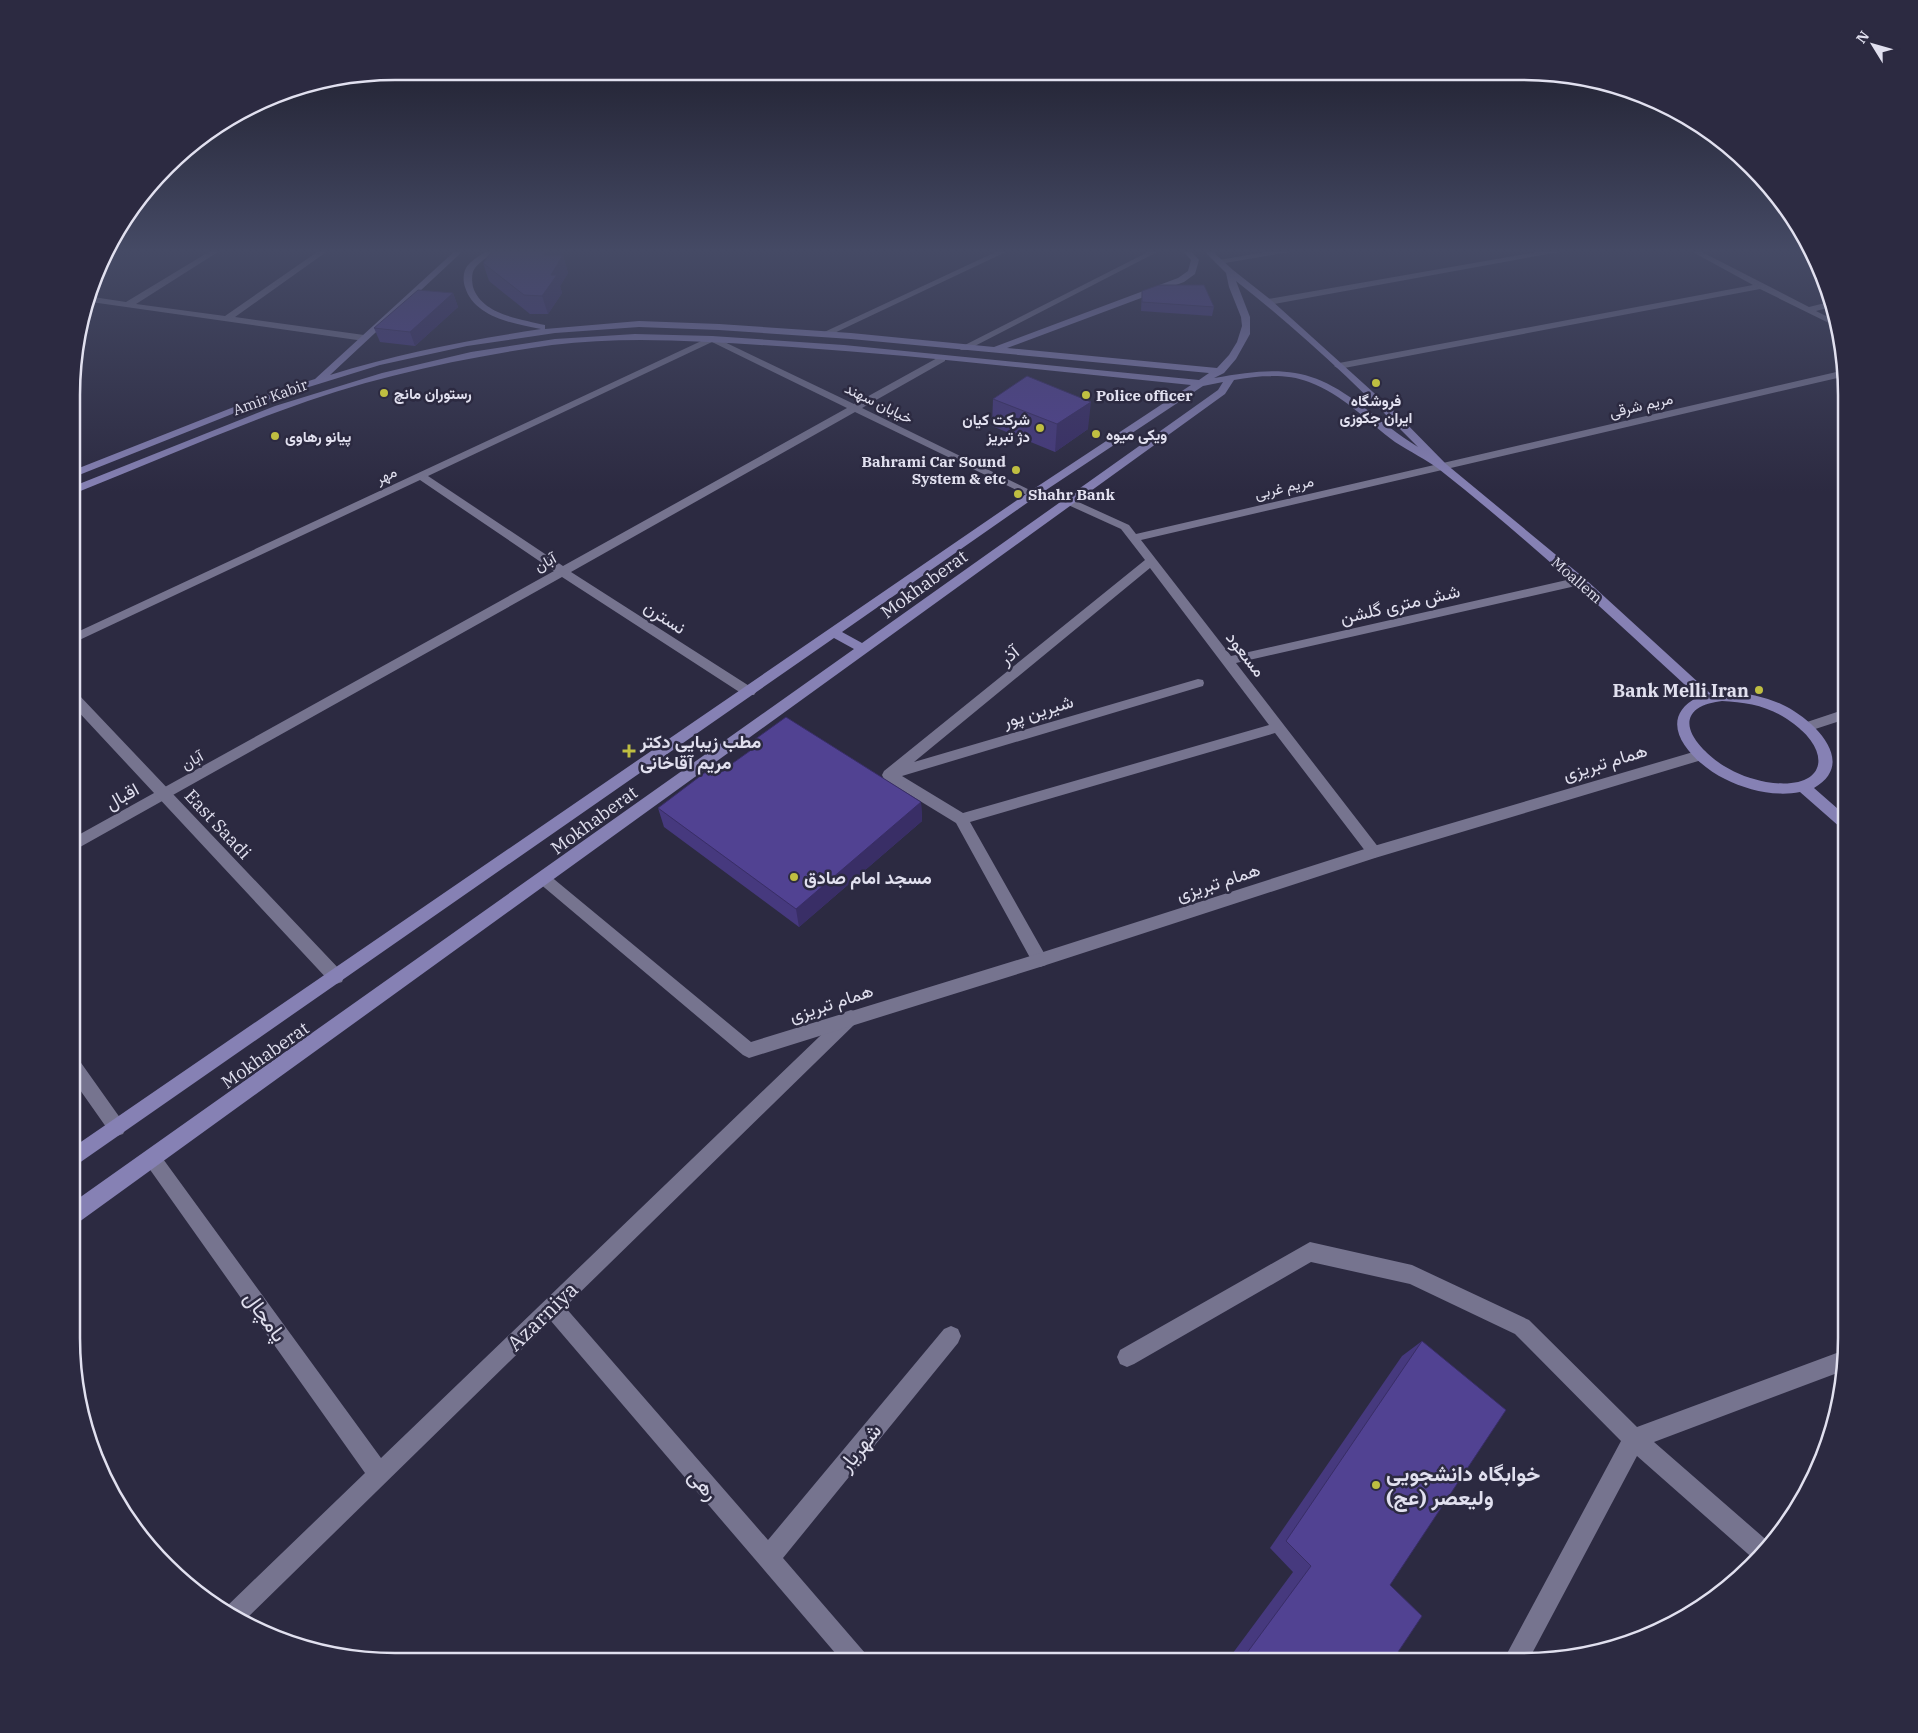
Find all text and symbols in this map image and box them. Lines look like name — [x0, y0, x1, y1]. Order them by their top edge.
north arrow — [1848, 20, 1898, 70]
text: N — [1852, 27, 1873, 47]
street label: Amir Kabir — [230, 375, 310, 419]
marker: فروشگاه ایران جکوزی — [1370, 377, 1382, 389]
street label: خیابان سهند — [842, 378, 916, 428]
place label: رستوران مانچ — [394, 384, 472, 404]
place label: Police officer — [1096, 386, 1193, 405]
marker: رستوران مانچ — [378, 387, 390, 399]
street label: مریم شرقی — [1607, 388, 1675, 423]
marker: Police officer — [1080, 389, 1092, 401]
place label: فروشگاه ایران جکوزی — [1340, 391, 1412, 427]
place label: شرکت کیان دژ تبریز — [962, 410, 1030, 446]
marker: شرکت کیان دژ تبریز — [1034, 422, 1046, 434]
place label: ویکی میوه — [1106, 425, 1167, 444]
place label: پیانو رهاوی — [285, 427, 351, 447]
marker: ویکی میوه — [1090, 428, 1102, 440]
marker: پیانو رهاوی — [269, 430, 281, 442]
place label: Bahrami Car Sound System & etc — [862, 452, 1007, 488]
street label: مهر — [371, 462, 400, 489]
marker: Bahrami Car Sound System & etc — [1010, 464, 1022, 476]
street label: مریم غربی — [1253, 471, 1316, 504]
place label: Shahr Bank — [1028, 485, 1115, 504]
marker: Shahr Bank — [1012, 488, 1024, 500]
street label: Mokhaberat — [876, 545, 972, 623]
street label: آبان — [531, 548, 561, 576]
street label: Moallem — [1548, 553, 1606, 607]
street label: شش متری گلشن — [1338, 579, 1462, 629]
street label: نسترن — [640, 595, 690, 639]
street label: مسعود — [1221, 627, 1271, 681]
street label: آذر — [994, 639, 1025, 671]
place label: Bank Melli Iran — [1613, 679, 1749, 702]
marker: Bank Melli Iran — [1753, 684, 1765, 696]
street label: شیرین پور — [999, 689, 1076, 734]
place label: مطب زیبایی دکتر مریم آقاخانی — [639, 730, 762, 775]
street label: همام تبریزی — [1560, 738, 1650, 787]
marker: مطب زیبایی دکتر مریم آقاخانی — [622, 744, 636, 758]
street label: آبان — [178, 746, 208, 774]
street label: اقبال — [101, 777, 143, 815]
street label: Mokhaberat — [546, 781, 642, 859]
street label: East Saadi — [180, 784, 256, 864]
street label: همام تبریزی — [1173, 858, 1263, 907]
place label: مسجد امام صادق — [804, 866, 932, 890]
marker: مسجد امام صادق — [788, 871, 800, 883]
street label: همام تبریزی — [786, 979, 876, 1028]
street label: Mokhaberat — [217, 1016, 313, 1094]
street label: Azarniya — [500, 1275, 584, 1357]
street label: پامچال — [237, 1285, 294, 1348]
street label: شهریار — [830, 1417, 887, 1478]
place label: خوابگاه دانشجویی ولیعصر (عج) — [1386, 1459, 1540, 1512]
street label: رهی — [682, 1462, 726, 1506]
marker: خوابگاه دانشجویی ولیعصر (عج) — [1370, 1479, 1382, 1491]

